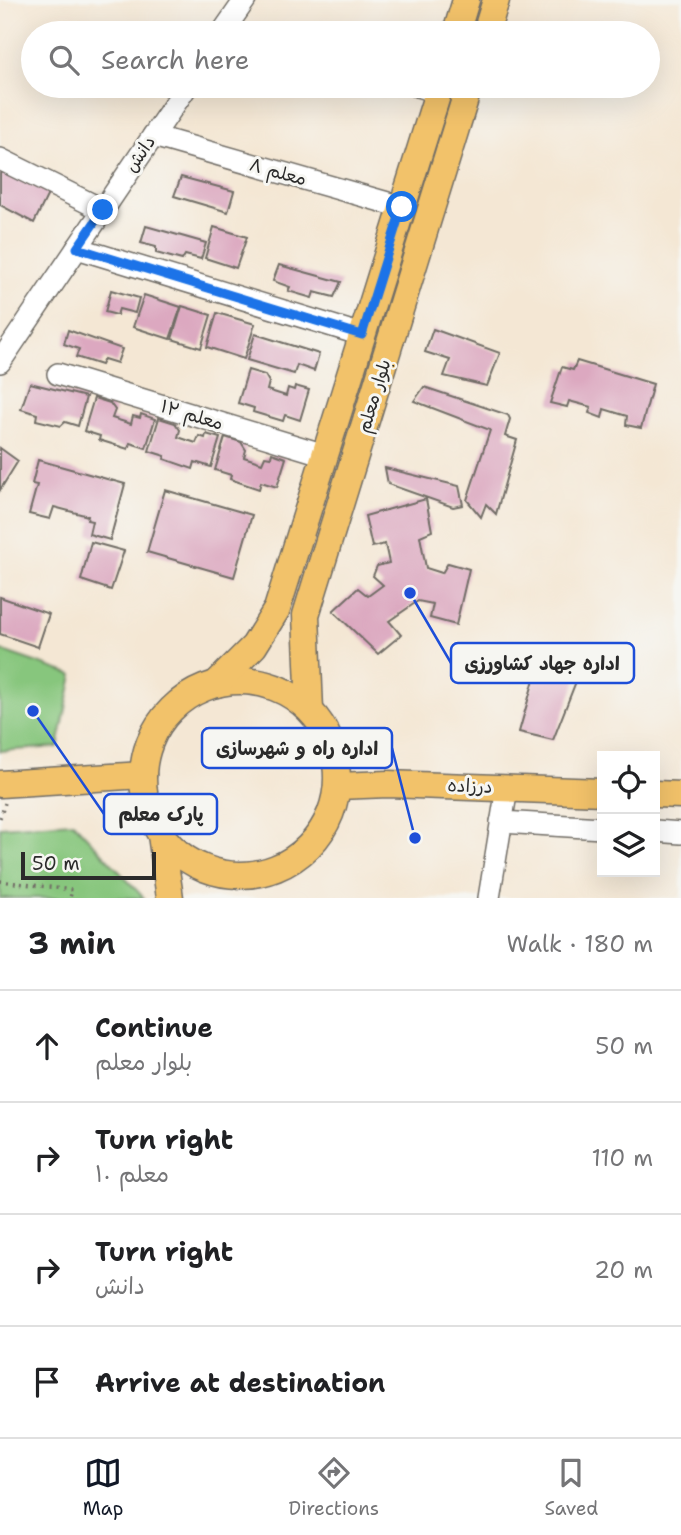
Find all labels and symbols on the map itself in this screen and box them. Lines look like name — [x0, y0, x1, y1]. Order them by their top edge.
street label: دانش — [119, 131, 161, 177]
street label: معلم ۸ — [246, 152, 309, 193]
route start — [386, 191, 417, 222]
route end — [87, 194, 118, 225]
street label: بلوار معلم — [351, 356, 399, 436]
street label: معلم ۱۲ — [157, 394, 226, 438]
callout: اداره جهاد کشاورزی — [451, 643, 634, 683]
text: اداره جهاد کشاورزی — [464, 651, 620, 676]
callout: اداره راه و شهرسازی — [202, 728, 392, 768]
text: اداره راه و شهرسازی — [216, 736, 378, 761]
street label: درزاده — [447, 773, 493, 799]
callout: پارک معلم — [104, 794, 217, 834]
text: پارک معلم — [119, 802, 204, 829]
scale bar — [21, 849, 156, 881]

